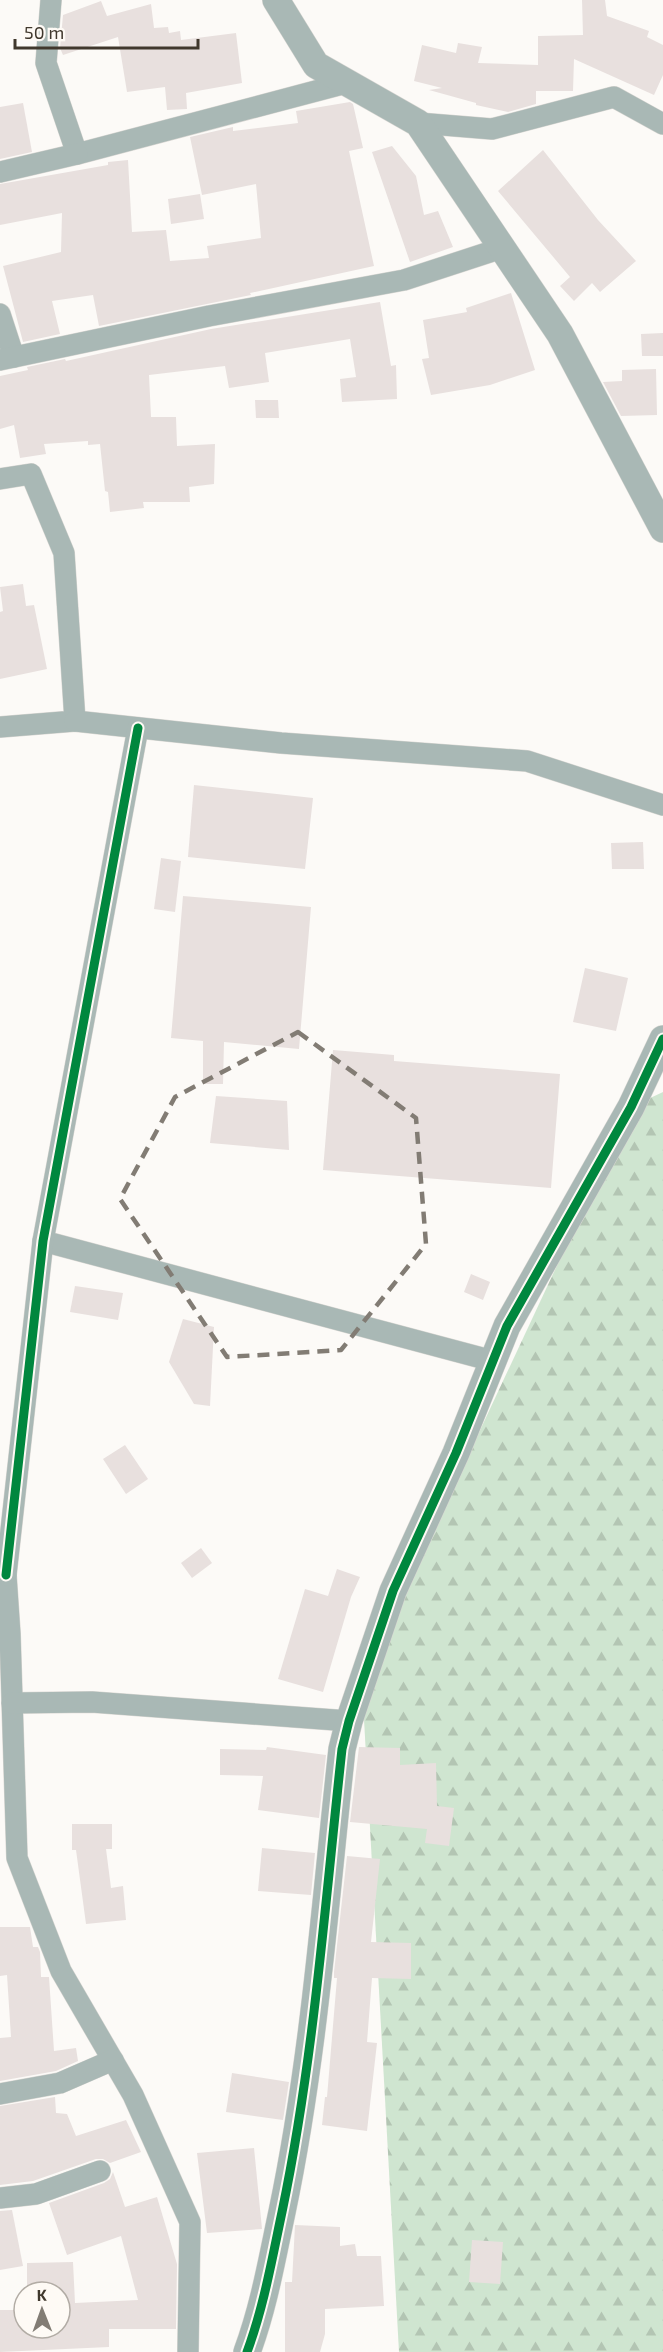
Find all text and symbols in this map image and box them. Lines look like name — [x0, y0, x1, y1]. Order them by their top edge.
scale bar — [15, 12, 198, 50]
text: 50 m — [24, 21, 64, 43]
north arrow — [12, 2280, 72, 2340]
text: K — [36, 2285, 48, 2304]

